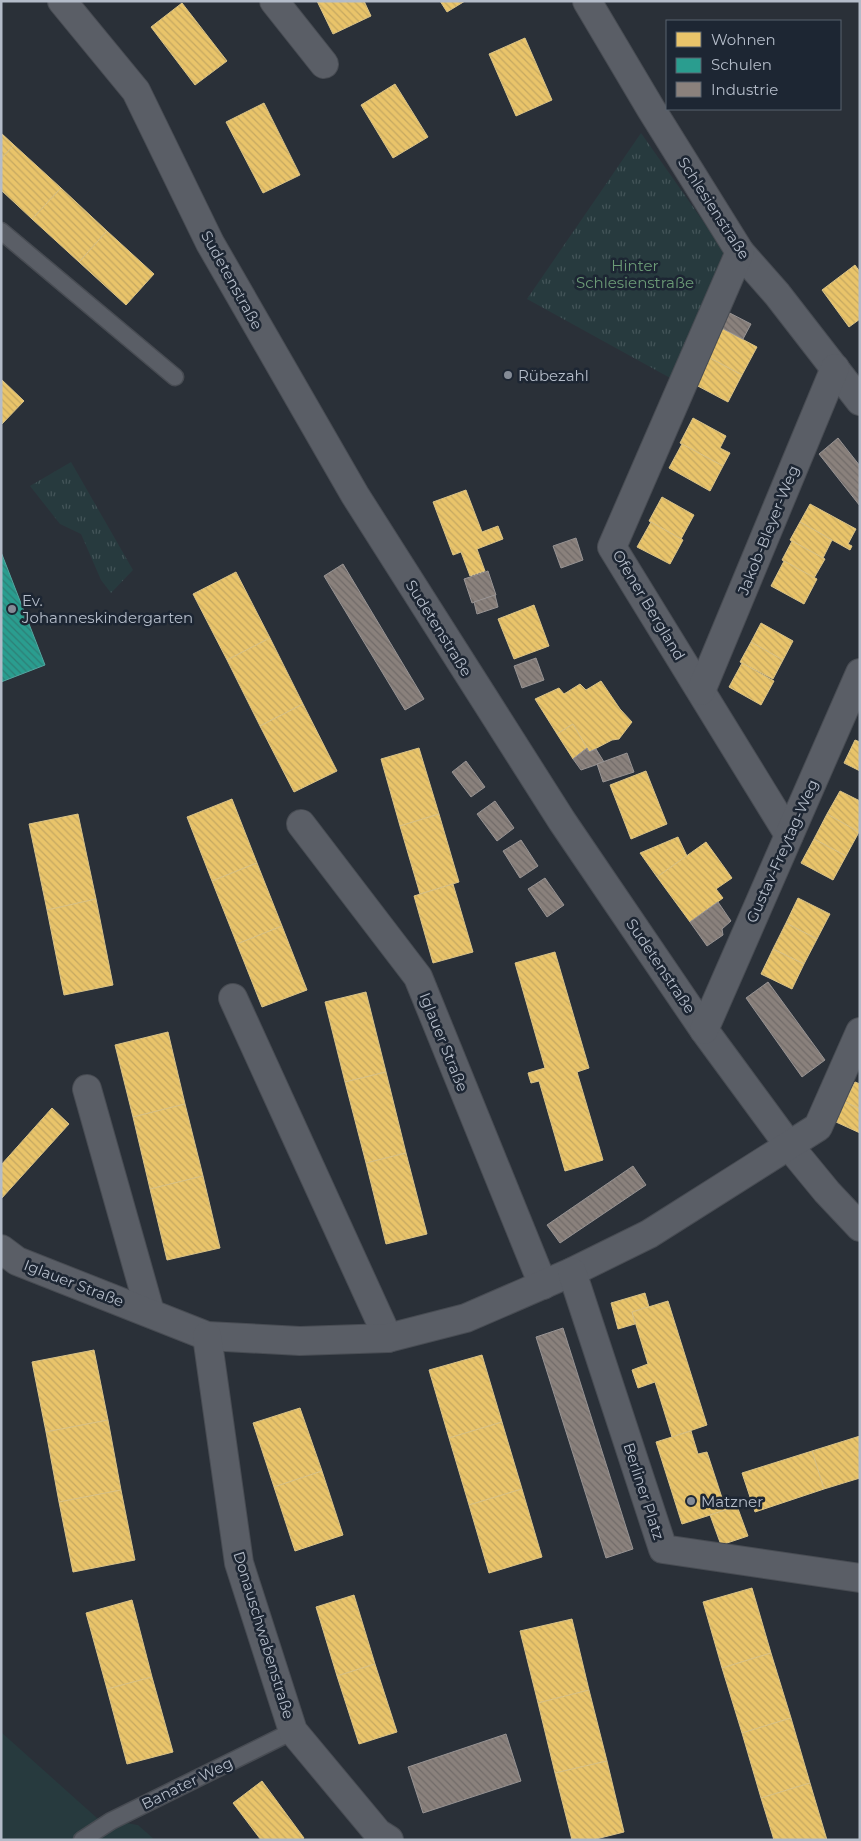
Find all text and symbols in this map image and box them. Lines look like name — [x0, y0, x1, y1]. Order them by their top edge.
legend — [666, 20, 841, 110]
text: Wohnen — [711, 30, 776, 49]
text: Schulen — [711, 55, 772, 74]
text: Industrie — [711, 80, 778, 99]
street label: Schlesienstraße — [674, 153, 754, 263]
street label: Sudetenstraße — [197, 227, 267, 333]
park label: Hinter Schlesienstraße — [576, 256, 694, 292]
place label: Rübezahl — [518, 366, 589, 385]
marker: Rübezahl — [502, 369, 514, 381]
street label: Jakob-Bleyer-Weg — [733, 462, 803, 599]
street label: Ofener Bergland — [609, 546, 689, 664]
street label: Sudetenstraße — [402, 576, 476, 680]
place label: Ev. Johanneskindergarten — [21, 591, 193, 627]
marker: Ev. Johanneskindergarten — [6, 603, 18, 615]
street label: Gustav-Freytag-Weg — [742, 776, 822, 926]
street label: Sudetenstraße — [622, 915, 700, 1017]
street label: Iglauer Straße — [415, 990, 473, 1094]
street label: Iglauer Straße — [21, 1255, 127, 1311]
street label: Berliner Platz — [619, 1440, 669, 1542]
place label: Matzner — [701, 1492, 763, 1511]
marker: Matzner — [685, 1495, 697, 1507]
street label: Donauschwabenstraße — [229, 1549, 299, 1721]
street label: Banater Weg — [138, 1753, 236, 1813]

